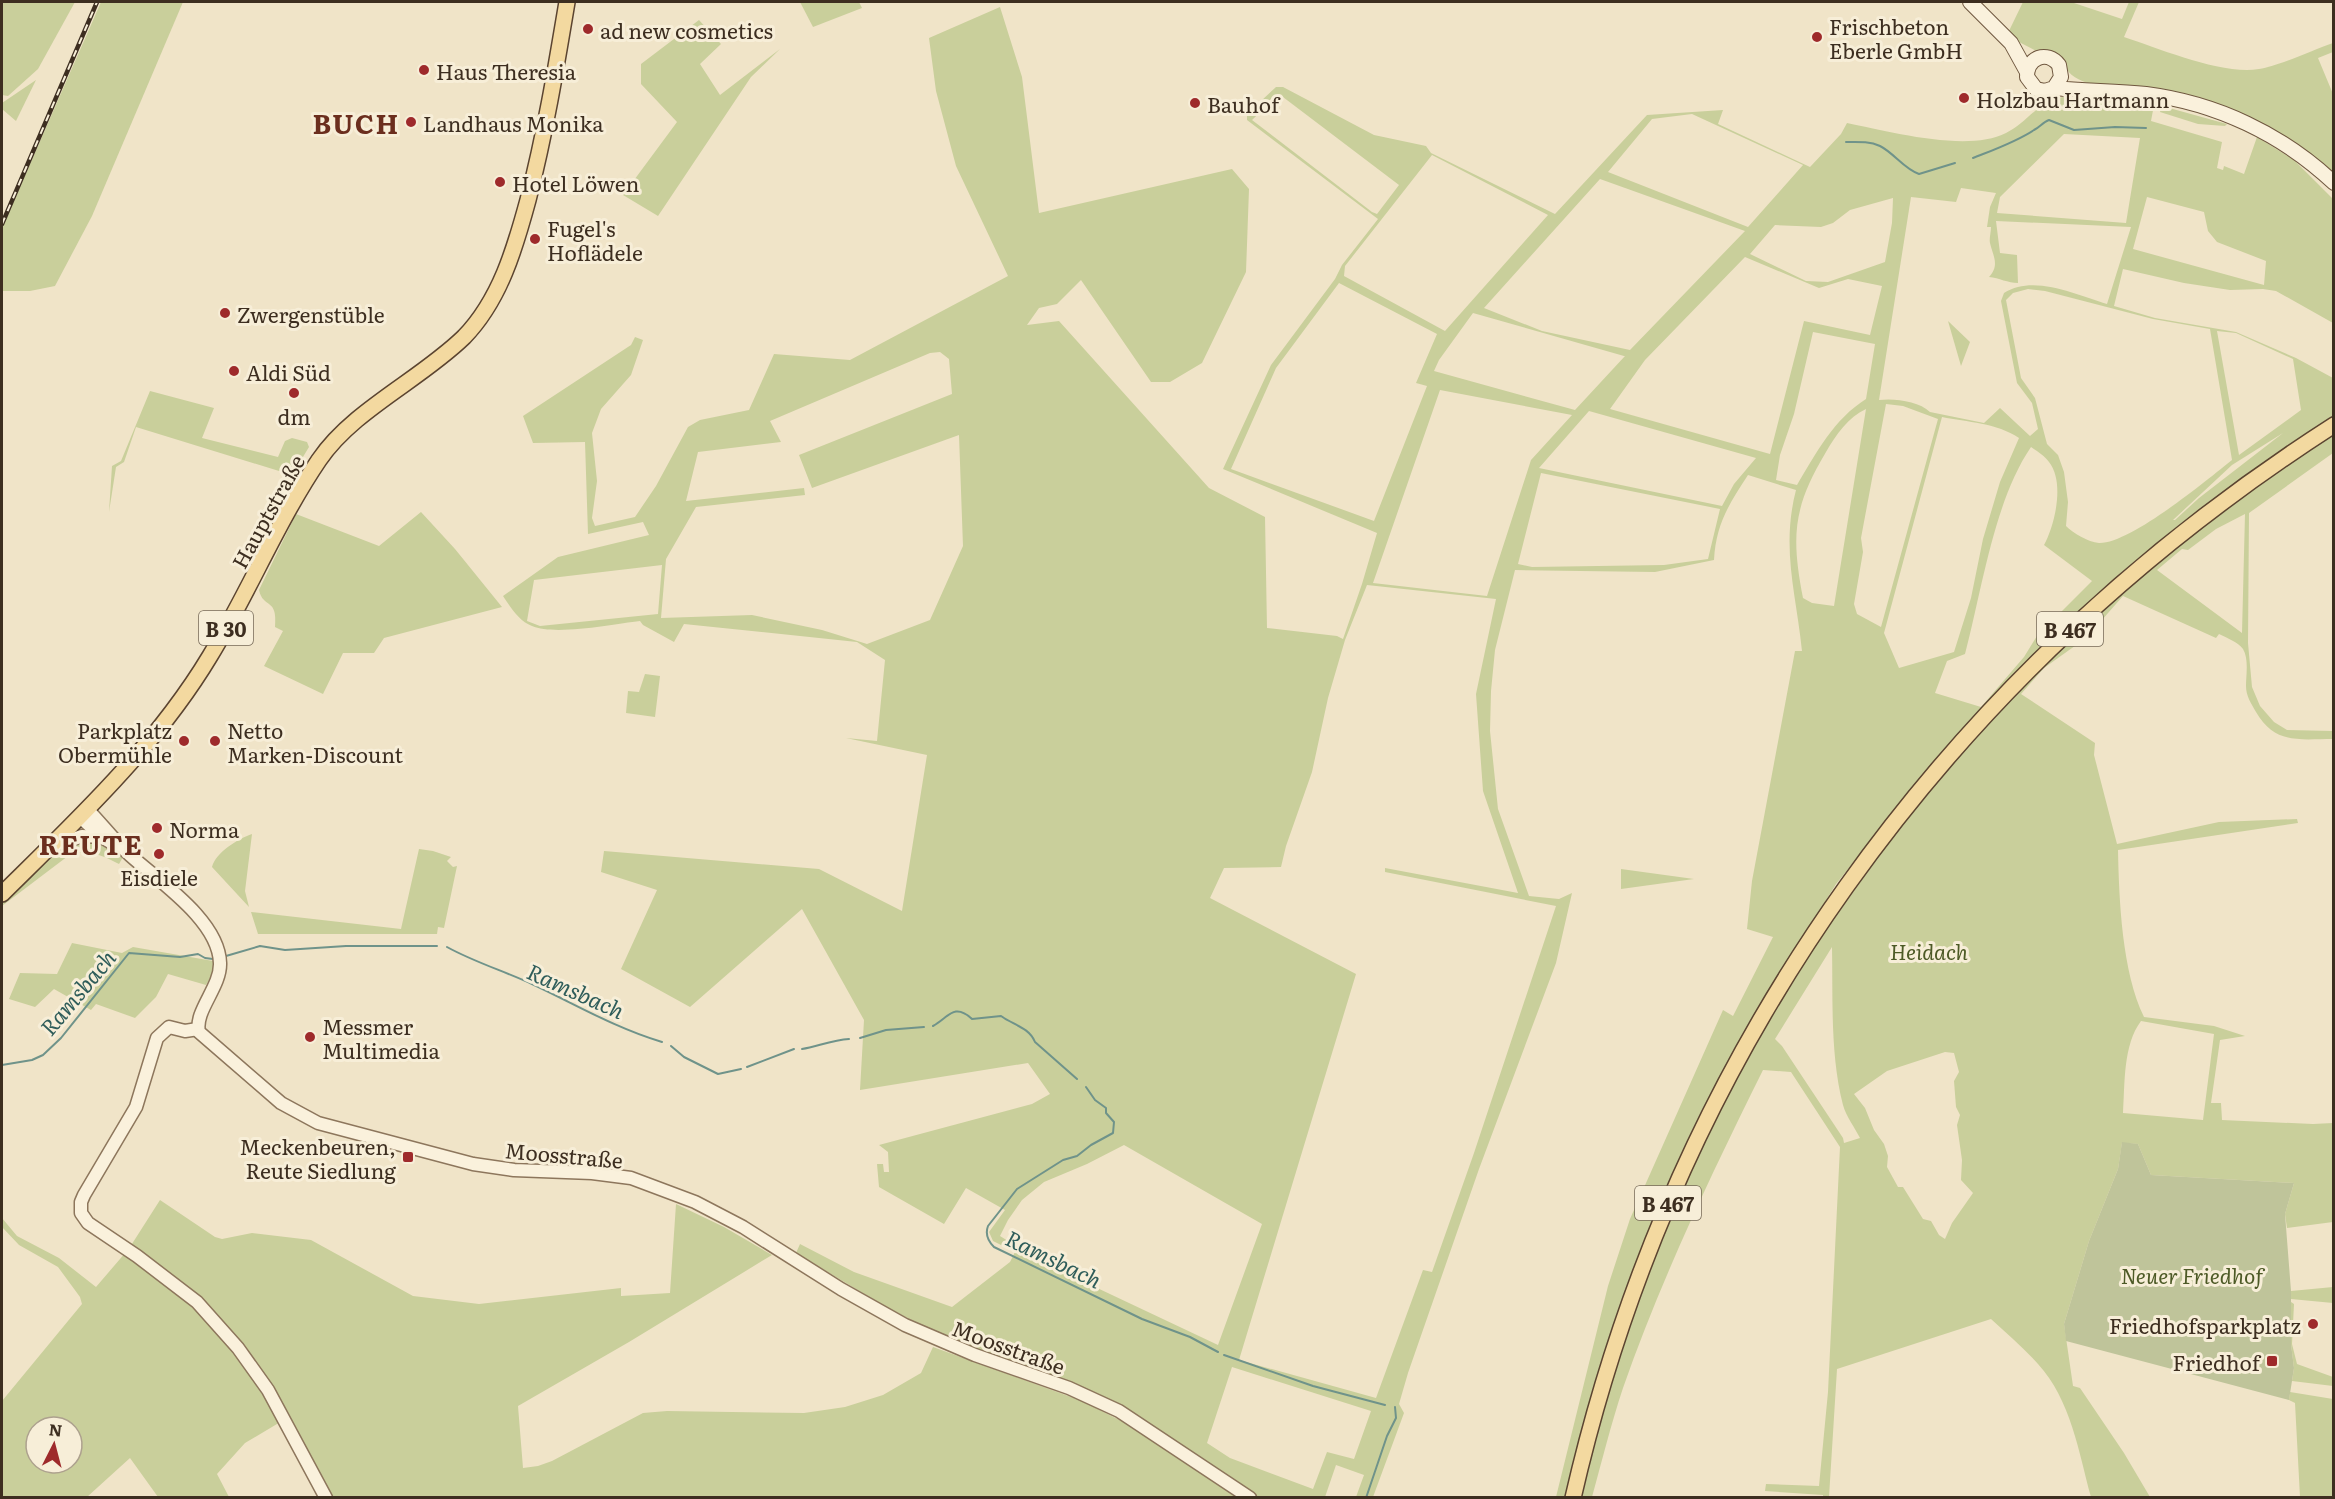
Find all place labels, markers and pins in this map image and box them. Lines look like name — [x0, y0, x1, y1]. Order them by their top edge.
place label: Frischbeton Eberle GmbH — [1829, 10, 1963, 65]
place label: ad new cosmetics — [600, 14, 773, 45]
marker: ad new cosmetics — [581, 22, 595, 36]
marker: Frischbeton Eberle GmbH — [1810, 30, 1824, 44]
place label: Haus Theresia — [436, 55, 577, 86]
marker: Haus Theresia — [417, 63, 431, 77]
place label: Holzbau Hartmann — [1976, 83, 2170, 114]
place label: Bauhof — [1207, 88, 1281, 119]
marker: Holzbau Hartmann — [1957, 91, 1971, 105]
marker: Bauhof — [1188, 96, 1202, 110]
place label: Landhaus Monika — [423, 107, 604, 138]
marker: Landhaus Monika — [404, 115, 418, 129]
place label: Hotel Löwen — [512, 167, 640, 198]
marker: Hotel Löwen — [493, 175, 507, 189]
place label: Fugel's Hoflädele — [547, 212, 643, 267]
marker: Fugel's Hoflädele — [528, 232, 542, 246]
place label: Zwergenstüble — [237, 298, 385, 329]
marker: Zwergenstüble — [218, 306, 232, 320]
place label: Aldi Süd — [246, 356, 331, 387]
marker: Aldi Süd — [227, 364, 241, 378]
marker: dm — [287, 386, 301, 400]
place label: dm — [277, 400, 311, 431]
place label: Parkplatz Obermühle — [58, 714, 172, 769]
place label: Netto Marken-Discount — [227, 714, 404, 769]
marker: Parkplatz Obermühle — [177, 734, 191, 748]
marker: Netto Marken-Discount — [208, 734, 222, 748]
place label: Norma — [169, 813, 240, 844]
marker: Norma — [150, 821, 164, 835]
marker: Eisdiele — [152, 847, 166, 861]
place label: Eisdiele — [120, 861, 198, 892]
place label: Messmer Multimedia — [322, 1010, 441, 1065]
marker: Messmer Multimedia — [303, 1030, 317, 1044]
place label: Meckenbeuren, Reute Siedlung — [240, 1130, 396, 1185]
marker: Meckenbeuren, Reute Siedlung — [401, 1150, 415, 1164]
place label: Friedhofsparkplatz — [2109, 1309, 2301, 1340]
marker: Friedhofsparkplatz — [2306, 1317, 2320, 1331]
place label: Friedhof — [2173, 1346, 2262, 1377]
marker: Friedhof — [2265, 1354, 2279, 1368]

